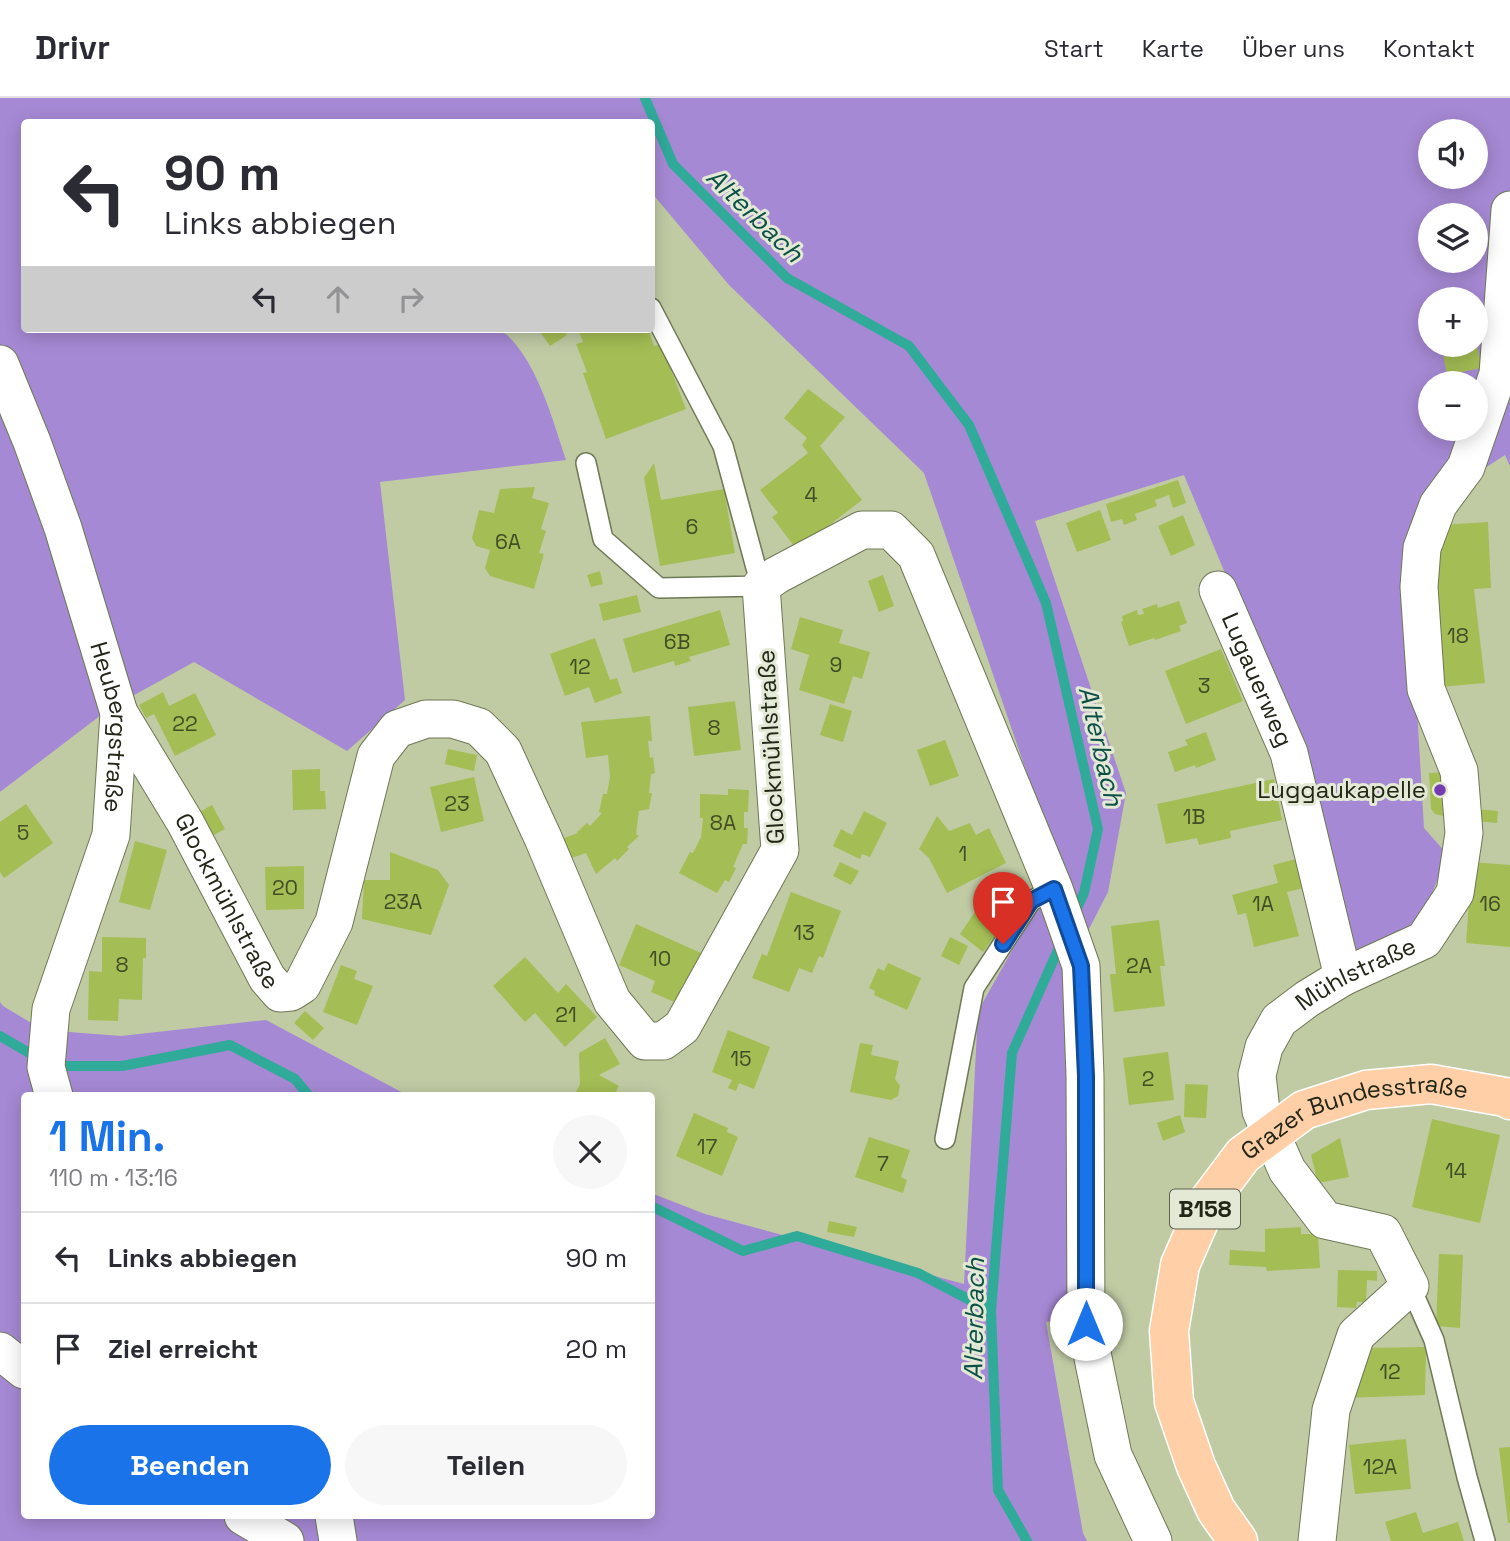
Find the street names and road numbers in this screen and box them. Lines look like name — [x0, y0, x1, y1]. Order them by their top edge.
street label: Lugauerweg — [1215, 608, 1300, 752]
street label: Heubergstraße — [83, 638, 135, 814]
street label: Glockmühlstraße — [750, 649, 791, 845]
street label: Glockmühlstraße — [168, 808, 286, 996]
street label: Mühlstraße — [1289, 930, 1421, 1017]
street label: Grazer Bundesstraße — [1234, 1067, 1471, 1167]
road number: B158 — [1170, 1190, 1240, 1228]

